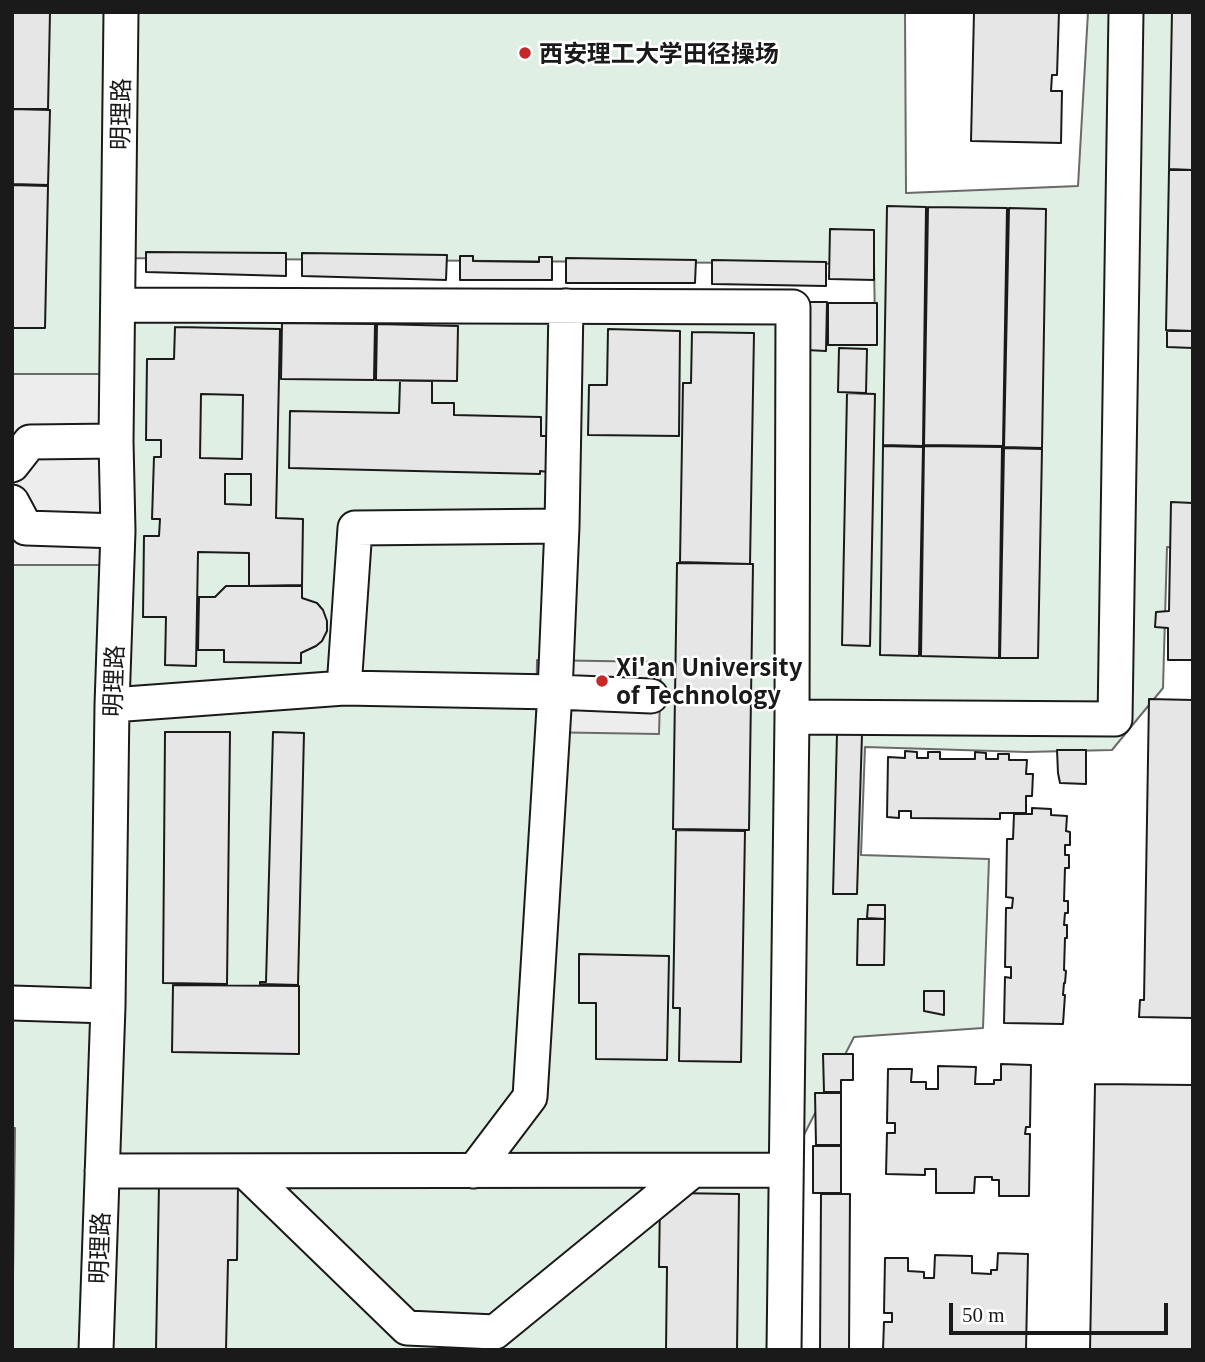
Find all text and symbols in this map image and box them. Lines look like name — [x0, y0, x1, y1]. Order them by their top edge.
place label: 西安理工大学田径操场 — [539, 39, 779, 67]
marker: 西安理工大学田径操场 — [517, 45, 533, 61]
street label: 明理路 — [105, 78, 135, 150]
street label: 明理路 — [97, 645, 129, 717]
place label: Xi'an University of Technology — [616, 653, 802, 709]
marker: Xi'an University of Technology — [594, 673, 610, 689]
street label: 明理路 — [83, 1212, 115, 1284]
scale bar — [953, 1288, 1172, 1332]
text: 50 m — [962, 1303, 1005, 1327]

